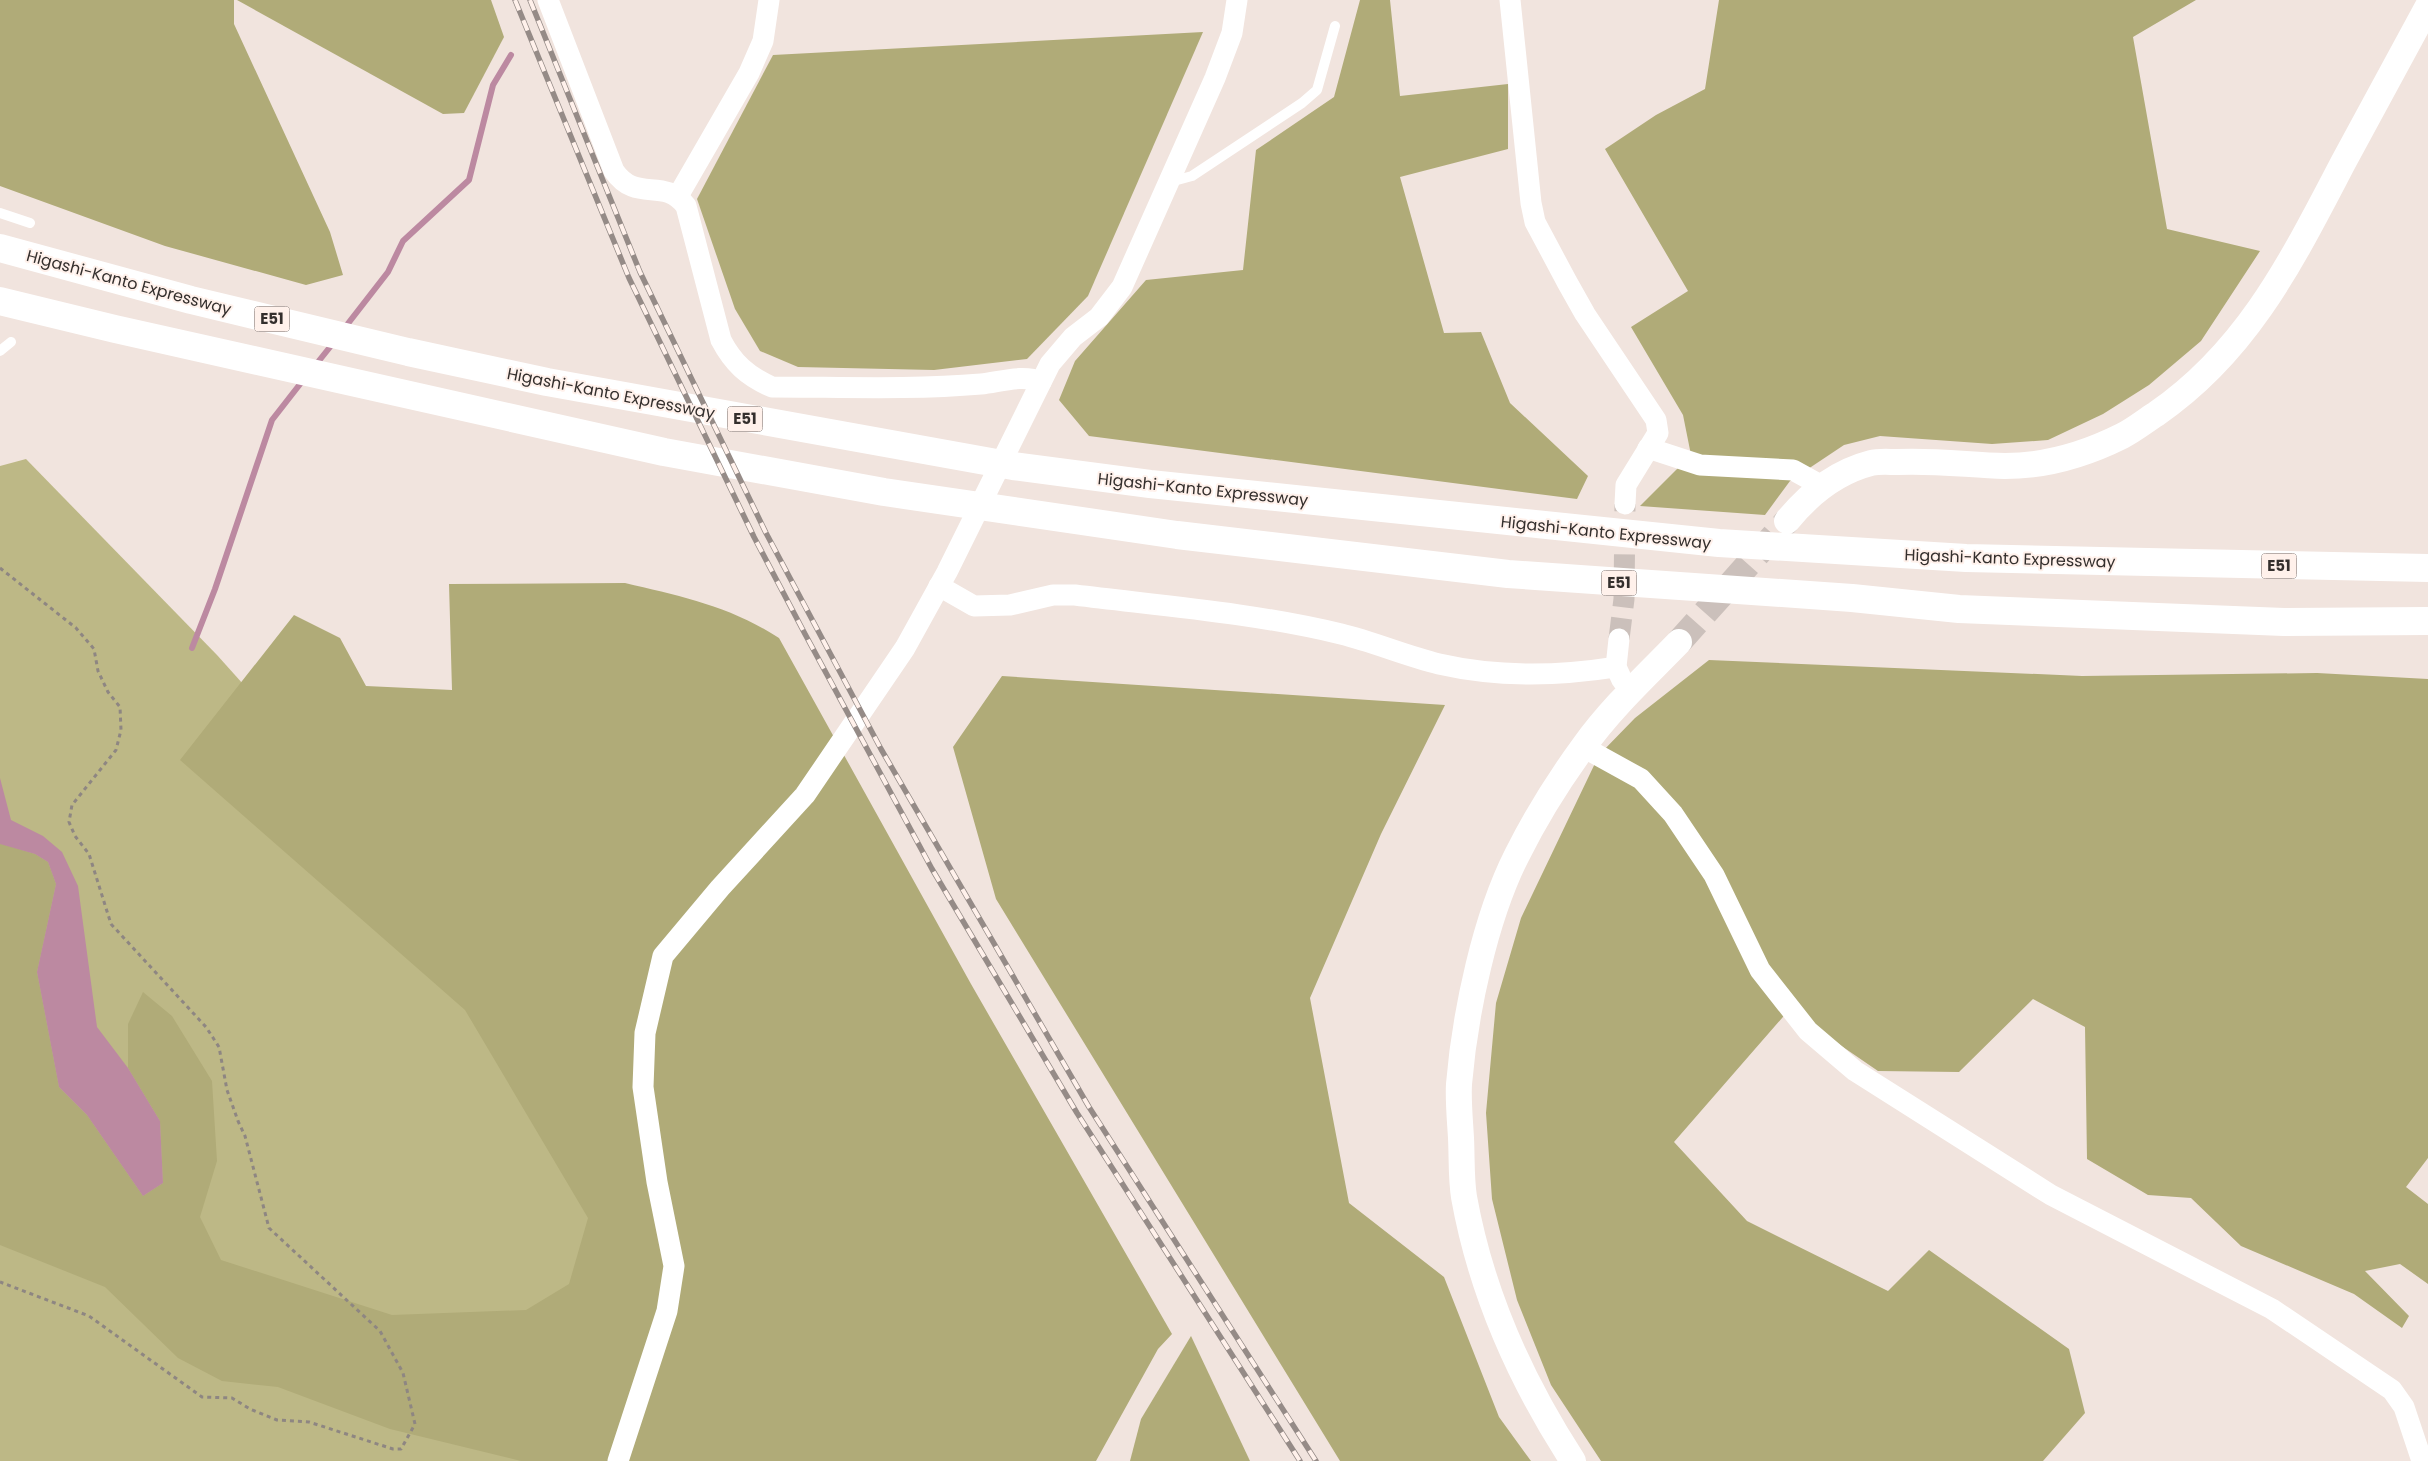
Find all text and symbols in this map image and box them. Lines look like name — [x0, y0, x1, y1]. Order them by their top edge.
street label: Higashi-Kanto Expressway — [24, 244, 234, 321]
road number: E51 — [254, 306, 290, 332]
street label: Higashi-Kanto Expressway — [505, 362, 717, 425]
road number: E51 — [728, 406, 762, 432]
street label: Higashi-Kanto Expressway — [1097, 467, 1309, 512]
street label: Higashi-Kanto Expressway — [1500, 510, 1712, 555]
street label: Higashi-Kanto Expressway — [1904, 543, 2116, 574]
road number: E51 — [2262, 554, 2296, 578]
road number: E51 — [1602, 570, 1636, 596]

